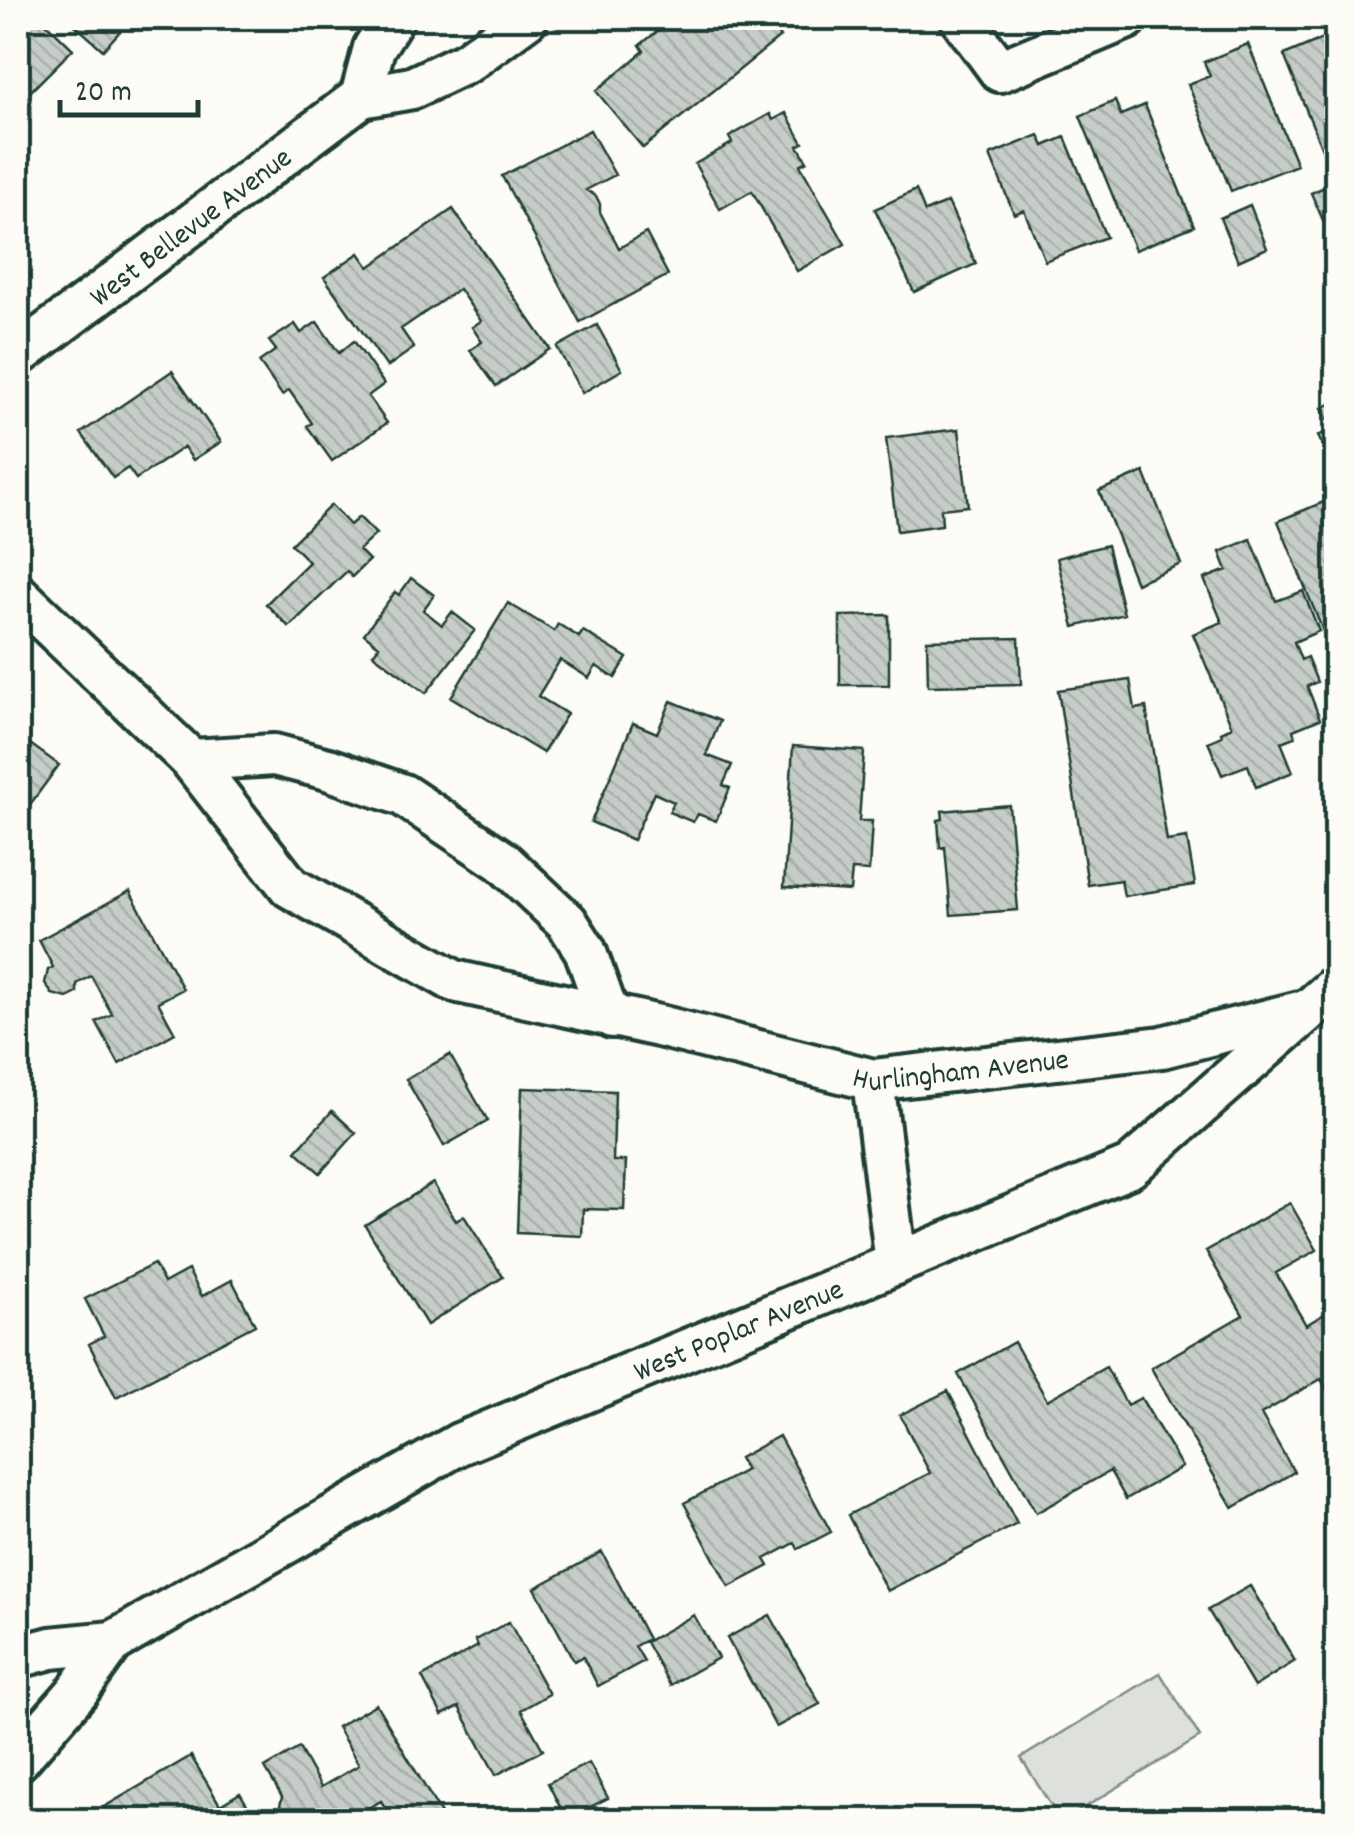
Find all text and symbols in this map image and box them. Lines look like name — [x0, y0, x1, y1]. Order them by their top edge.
scale bar — [60, 55, 198, 117]
text: 20 m — [75, 73, 132, 116]
street label: West Bellevue Avenue — [82, 139, 303, 320]
street label: Hurlingham Avenue — [847, 1041, 1071, 1106]
street label: West Poplar Avenue — [628, 1271, 851, 1395]

